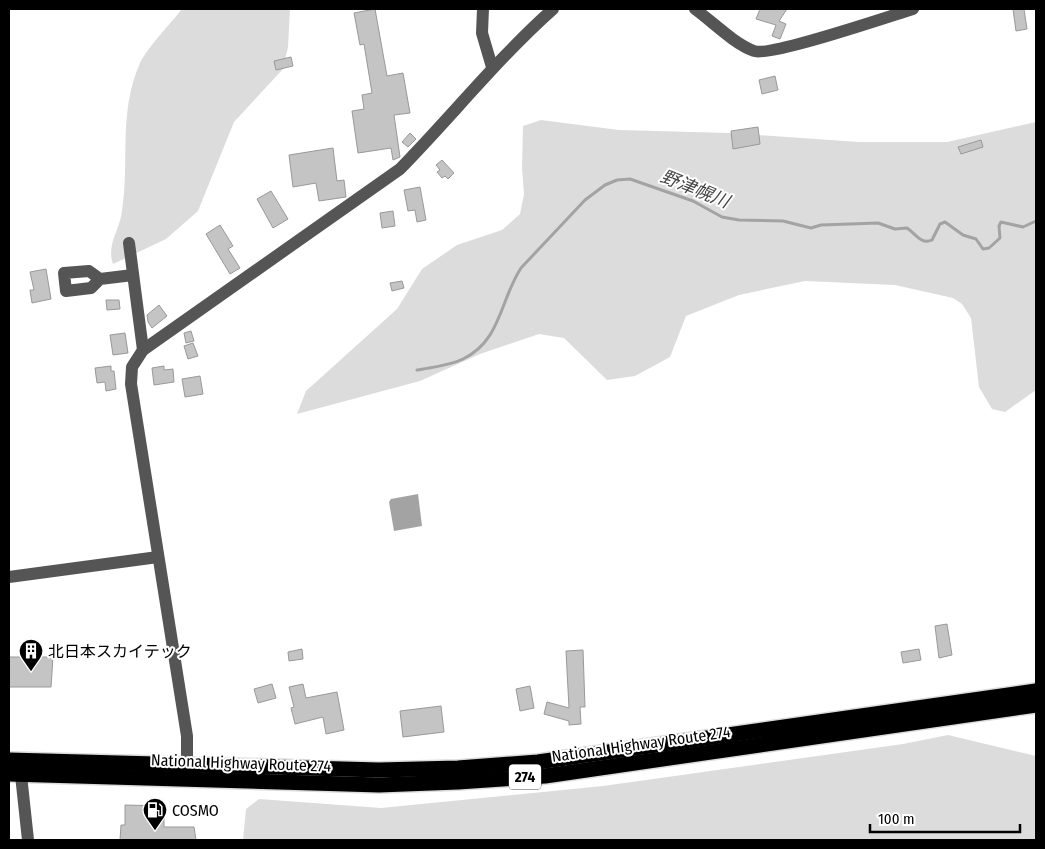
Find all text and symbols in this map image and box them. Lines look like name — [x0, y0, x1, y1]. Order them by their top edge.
water label: 野津幌川 — [658, 165, 734, 213]
building icon: 北日本スカイテック — [18, 638, 44, 672]
place label: 北日本スカイテック — [48, 642, 192, 661]
street label: National Highway Route 274 — [550, 722, 732, 766]
street label: National Highway Route 274 — [151, 750, 332, 776]
road number: 274 — [509, 764, 541, 790]
fuel station icon: COSMO — [142, 797, 168, 831]
place label: COSMO — [172, 801, 219, 820]
scale bar — [870, 802, 1020, 834]
text: 100 m — [878, 810, 915, 828]

